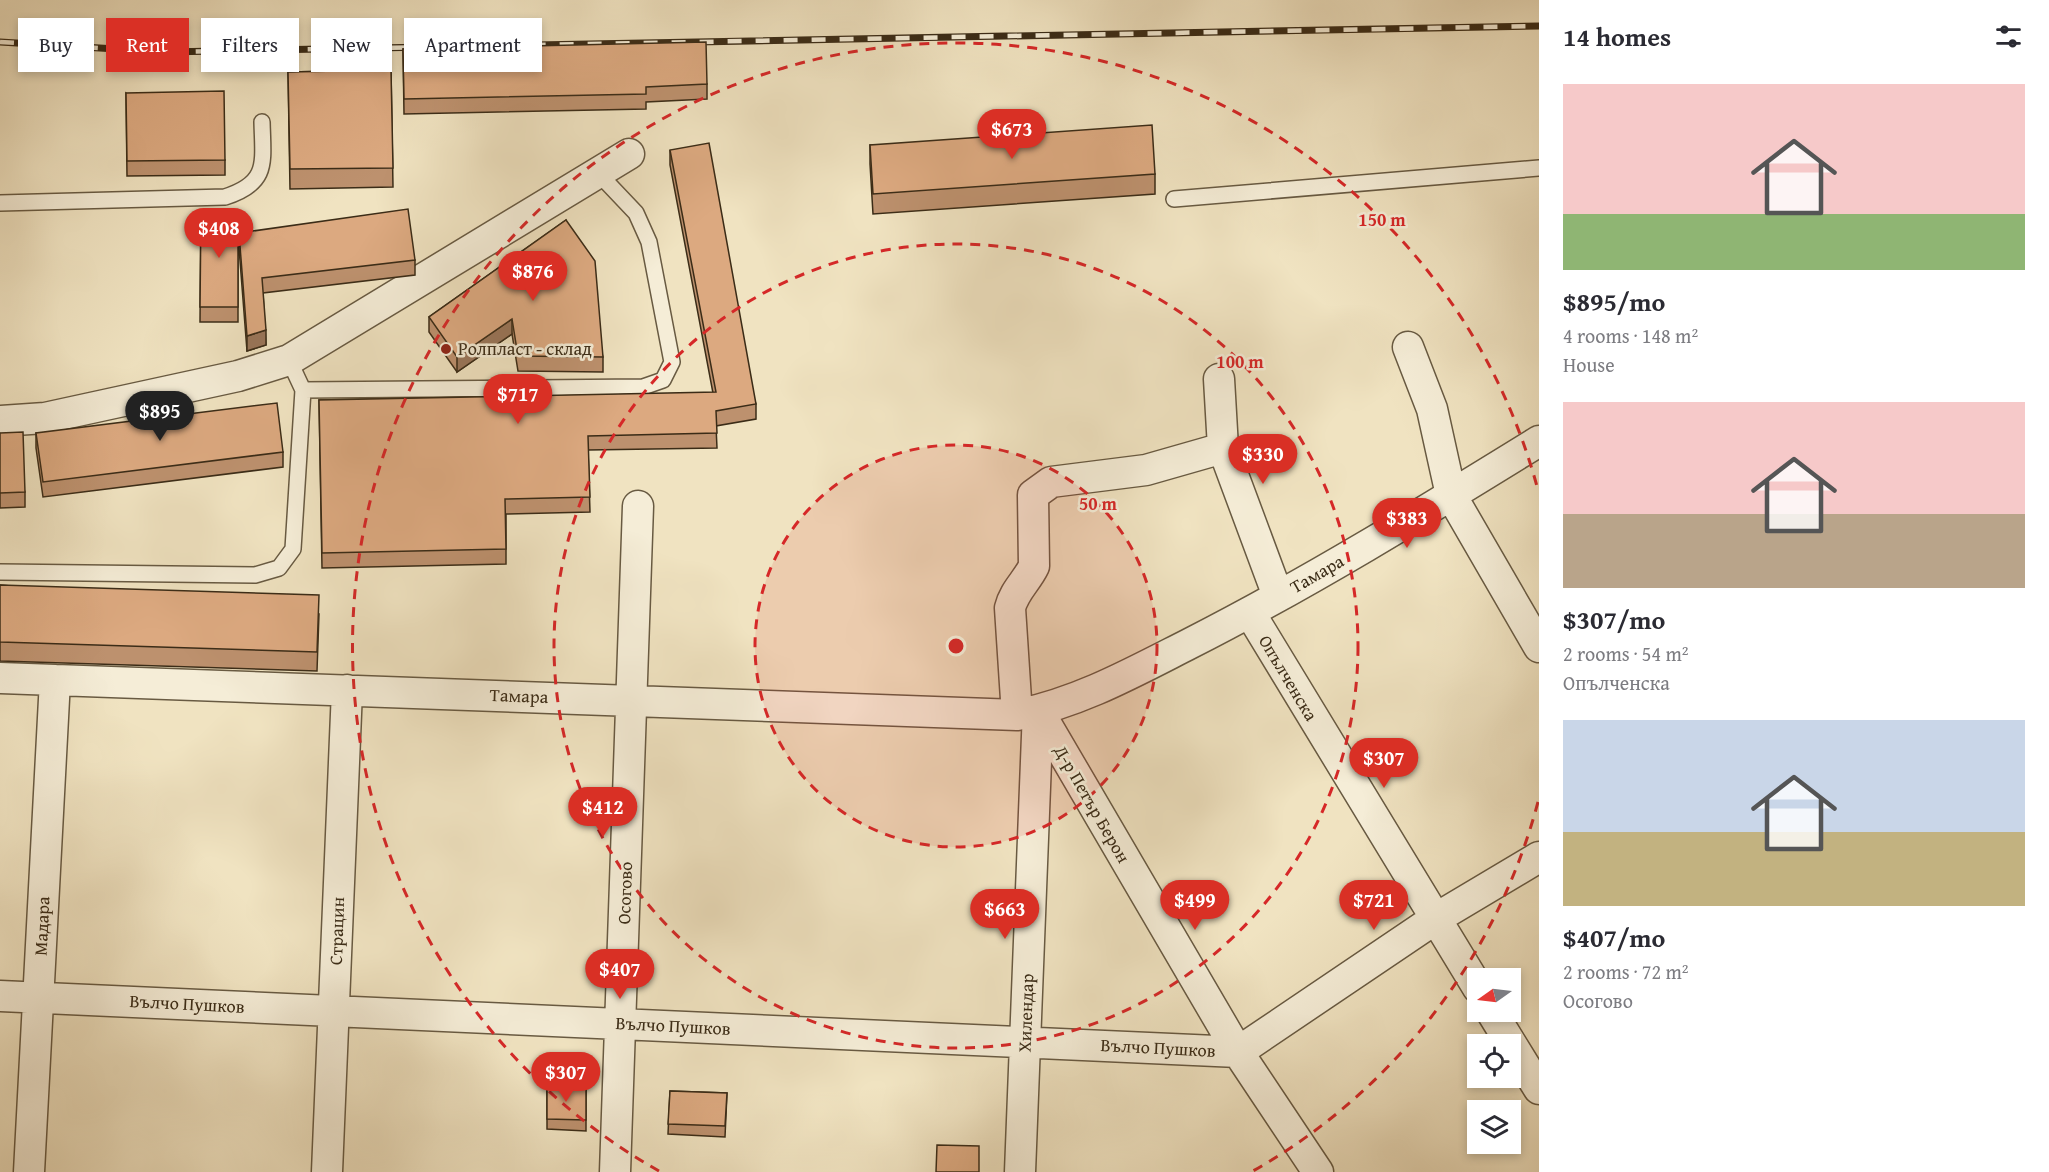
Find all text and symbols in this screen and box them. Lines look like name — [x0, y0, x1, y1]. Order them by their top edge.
text: 14 homes — [1563, 17, 1671, 56]
chip: Buy — [18, 18, 94, 72]
chip: Rent — [106, 18, 189, 72]
chip: Filters — [201, 18, 299, 72]
chip: New — [311, 18, 392, 72]
chip: Apartment — [404, 18, 542, 72]
icon: filters — [1992, 20, 2025, 53]
pin: $673 — [976, 109, 1048, 160]
text: $673 — [991, 114, 1033, 143]
icon: home — [1740, 123, 1848, 231]
text: 150 m — [1358, 206, 1406, 233]
pin: $408 — [183, 208, 255, 259]
text: $408 — [198, 213, 240, 242]
pin: $876 — [497, 251, 569, 302]
text: $876 — [512, 256, 554, 285]
text: $895/mo — [1563, 282, 1665, 321]
text: 4 rooms · 148 m² — [1563, 321, 1698, 350]
place label: Ролпласт - склад — [458, 335, 592, 362]
marker: Ролпласт - склад — [439, 342, 453, 356]
text: 100 m — [1216, 348, 1264, 375]
text: House — [1563, 350, 1615, 379]
pin: $717 — [482, 374, 554, 425]
text: $717 — [497, 379, 539, 408]
pin: $895 — [124, 391, 196, 442]
text: $895 — [139, 396, 181, 425]
pin: $330 — [1227, 434, 1299, 485]
text: $330 — [1242, 439, 1284, 468]
icon: home — [1740, 441, 1848, 549]
text: 50 m — [1079, 490, 1118, 517]
pin: $383 — [1371, 498, 1443, 549]
text: $383 — [1386, 503, 1428, 532]
street label: Тамара — [1285, 547, 1349, 600]
text: $307/mo — [1563, 600, 1665, 639]
street label: Опълченска — [1252, 630, 1325, 726]
centre of rings — [946, 636, 966, 656]
text: 2 rooms · 54 m² — [1563, 639, 1689, 668]
text: Опълченска — [1563, 668, 1670, 697]
street label: Тамара — [489, 681, 549, 710]
pin: $307 — [1348, 738, 1420, 789]
street label: Д-р Петър Берон — [1047, 739, 1137, 868]
text: $307 — [1363, 743, 1405, 772]
icon: home — [1740, 759, 1848, 867]
pin: $412 — [567, 787, 639, 838]
text: $412 — [582, 792, 624, 821]
street label: Осогово — [610, 861, 639, 925]
pin: $499 — [1159, 880, 1231, 931]
pin: $721 — [1338, 880, 1410, 931]
text: $499 — [1174, 885, 1216, 914]
text: $721 — [1353, 885, 1395, 914]
pin: $663 — [969, 889, 1041, 940]
text: $663 — [984, 894, 1026, 923]
street label: Мадара — [26, 895, 57, 956]
street label: Страцин — [322, 896, 351, 966]
text: $407/mo — [1563, 918, 1665, 957]
pin: $407 — [584, 949, 656, 1000]
text: $407 — [599, 954, 641, 983]
text: 2 rooms · 72 m² — [1563, 957, 1689, 986]
north arrow — [1467, 968, 1521, 1022]
map controls — [1467, 968, 1521, 1154]
street label: Хилендар — [1011, 973, 1040, 1053]
text: Осогово — [1563, 986, 1633, 1015]
street label: Вълчо Пушков — [129, 987, 245, 1020]
street label: Вълчо Пушков — [615, 1009, 731, 1042]
street label: Вълчо Пушков — [1100, 1031, 1216, 1064]
button: locate — [1467, 1034, 1521, 1088]
pin: $307 — [530, 1052, 602, 1103]
text: $307 — [545, 1057, 587, 1086]
button: layers — [1467, 1100, 1521, 1154]

